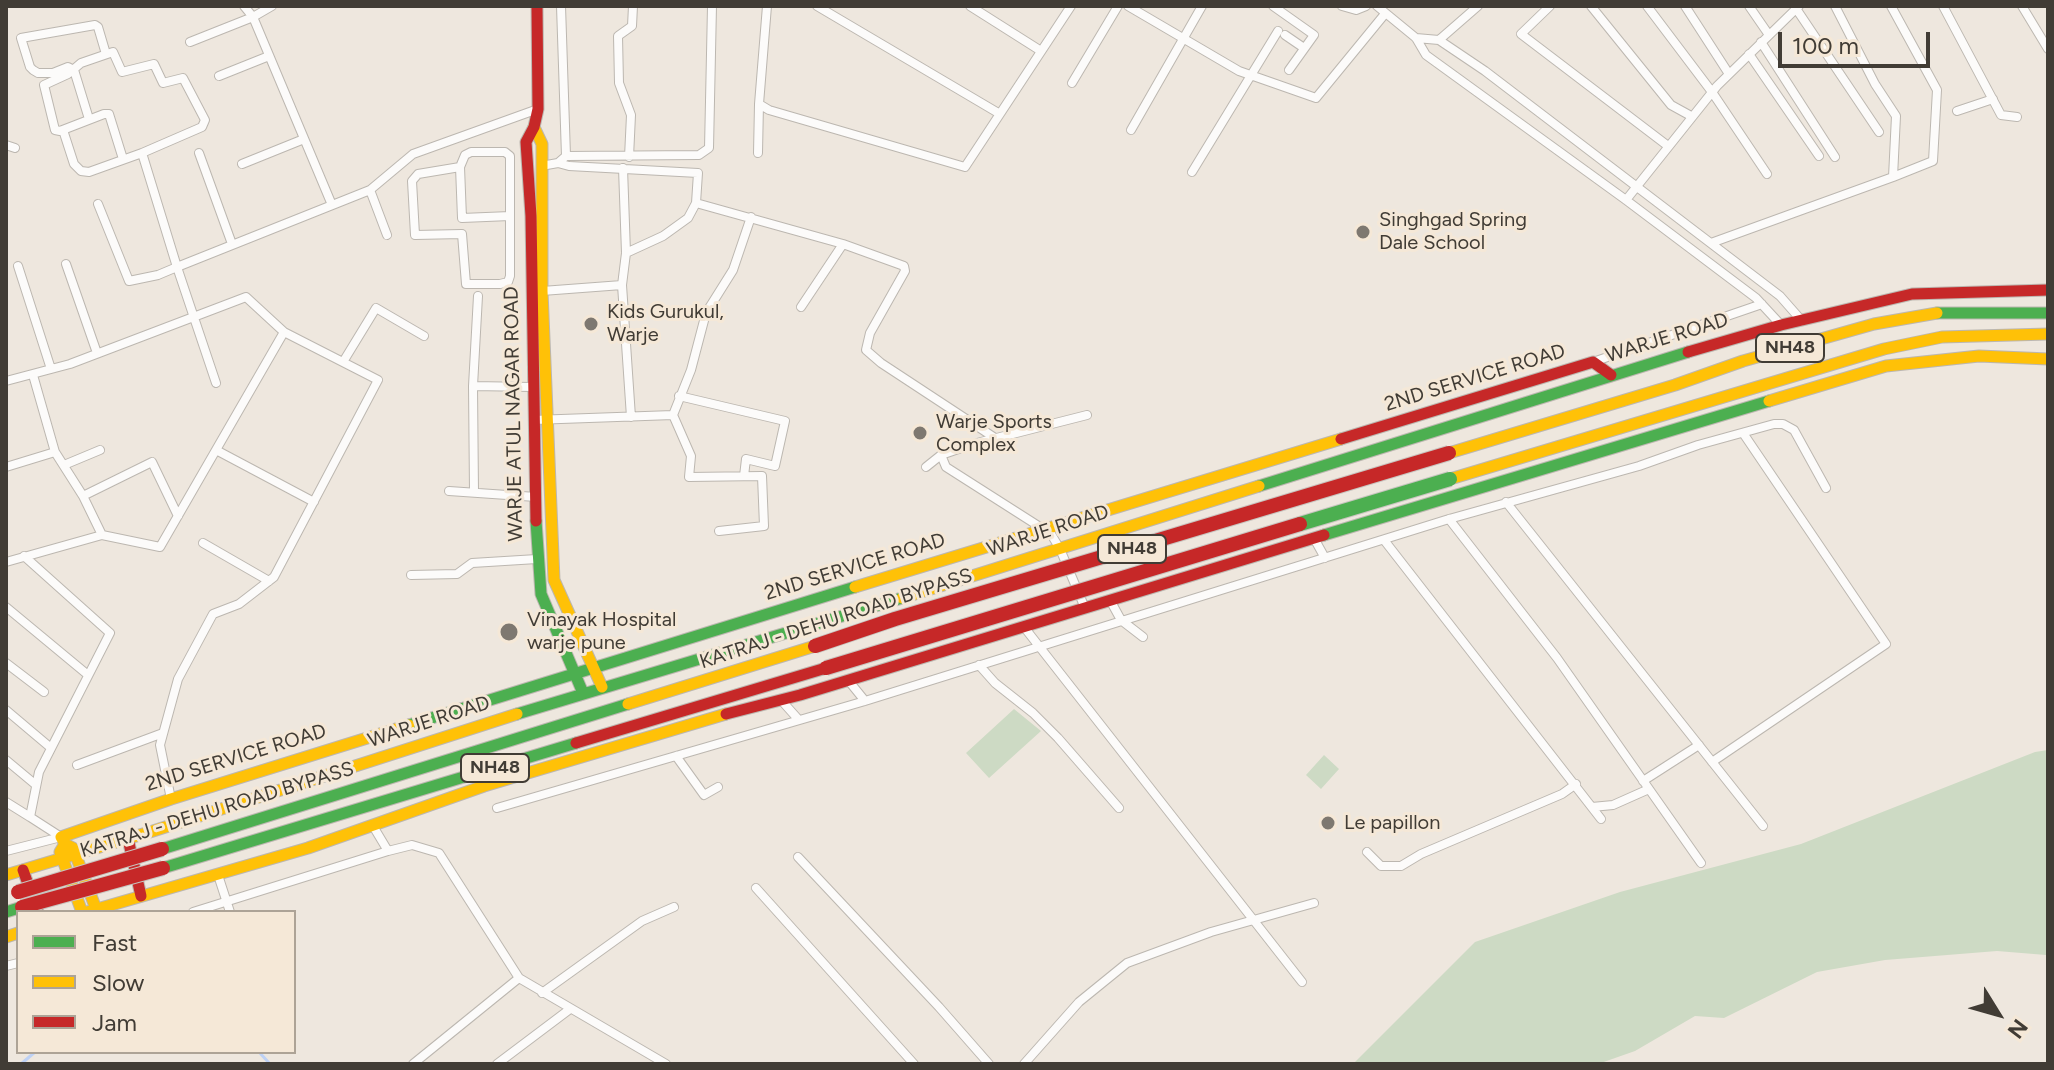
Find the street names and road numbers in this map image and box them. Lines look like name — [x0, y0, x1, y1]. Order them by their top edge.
street label: WARJE ATUL NAGAR ROAD — [500, 286, 528, 542]
street label: WARJE ROAD — [1603, 308, 1731, 368]
road number: NH48 — [1756, 334, 1824, 362]
street label: 2ND SERVICE ROAD — [1382, 339, 1568, 417]
street label: WARJE ROAD — [984, 500, 1112, 562]
street label: 2ND SERVICE ROAD — [762, 528, 948, 606]
road number: NH48 — [1098, 535, 1166, 563]
street label: KATRAJ - DEHU ROAD BYPASS — [697, 564, 975, 674]
street label: WARJE ROAD — [365, 691, 493, 753]
street label: 2ND SERVICE ROAD — [143, 719, 329, 797]
road number: NH48 — [461, 754, 529, 782]
street label: KATRAJ - DEHU ROAD BYPASS — [77, 757, 357, 863]

